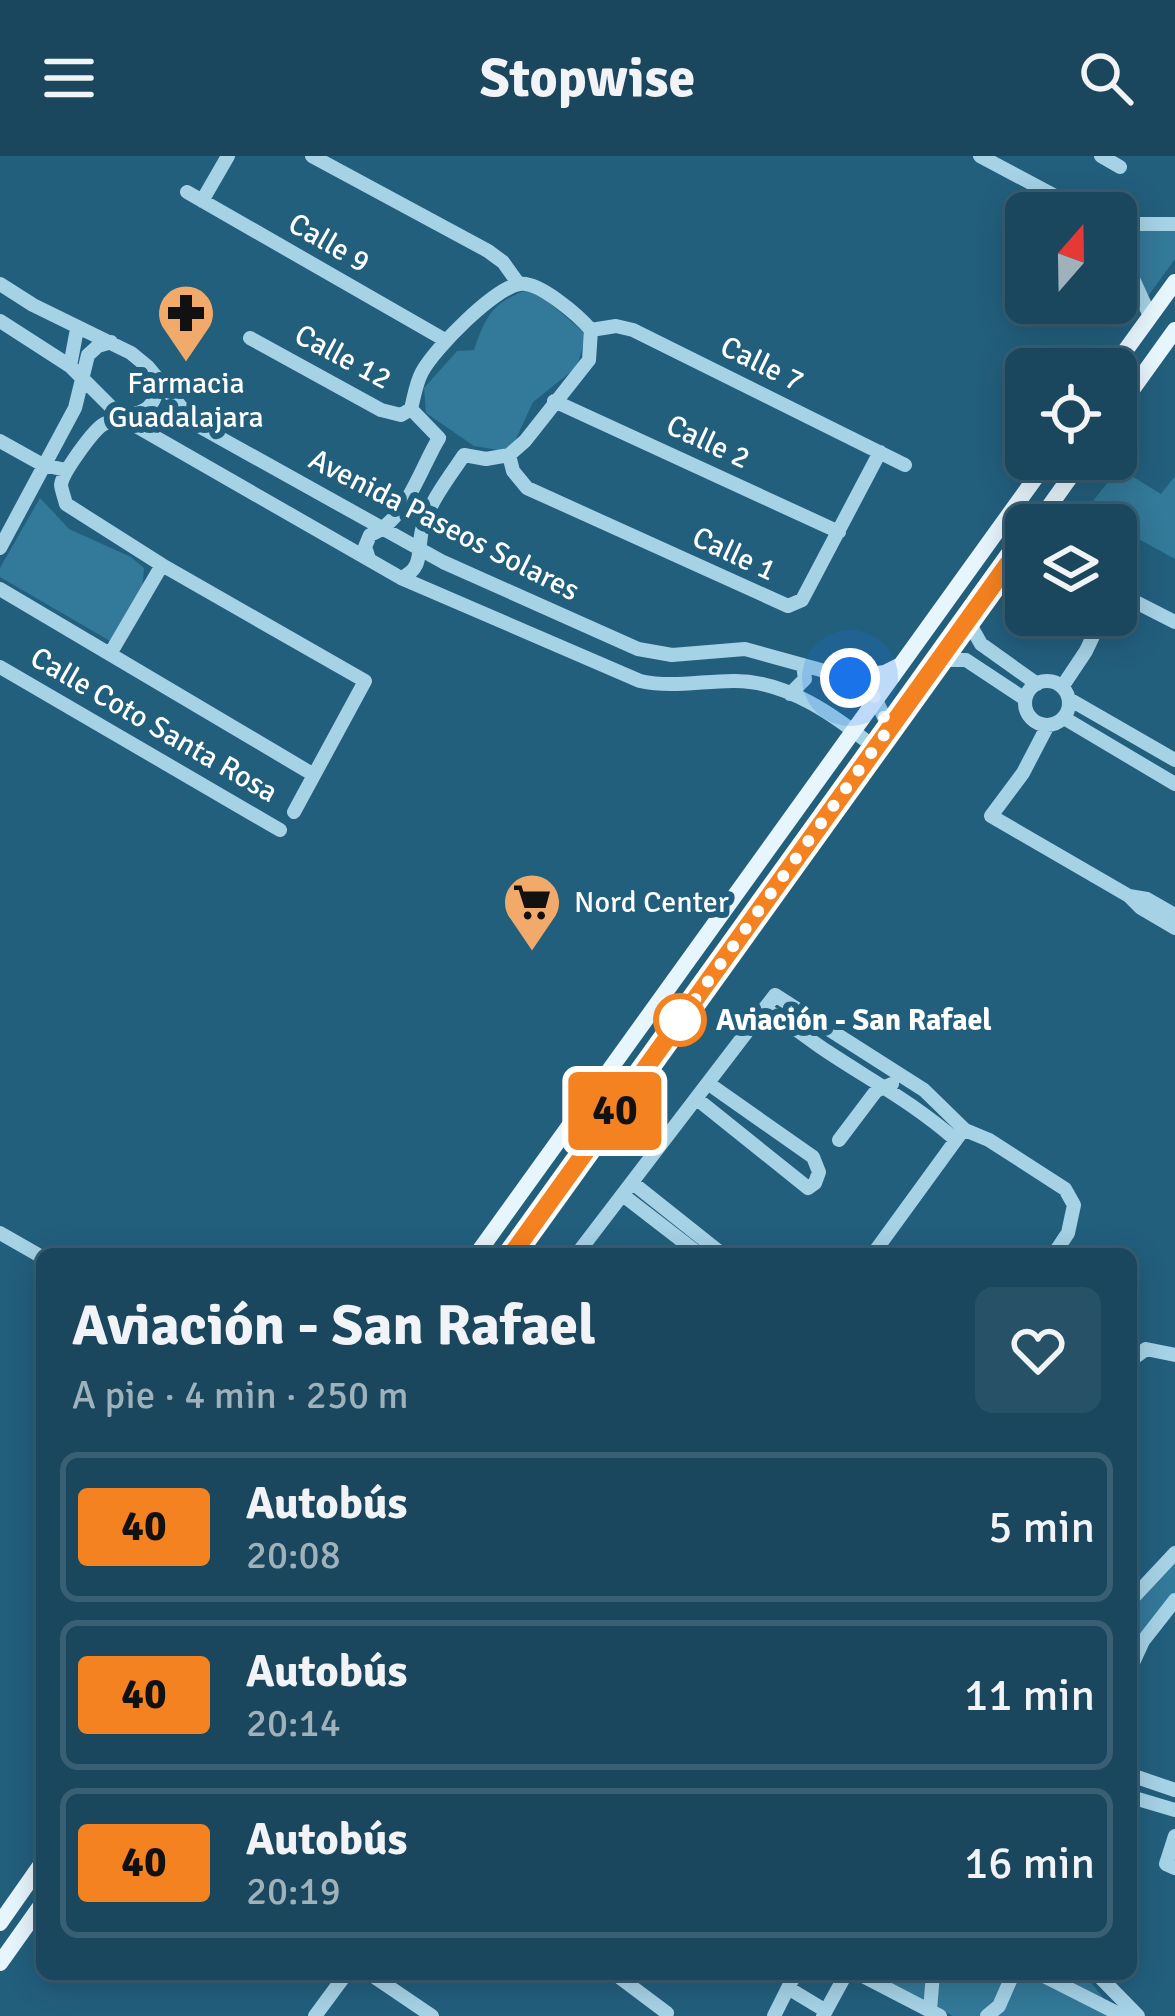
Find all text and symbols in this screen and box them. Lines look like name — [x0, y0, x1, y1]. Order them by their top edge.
icon: menu — [36, 45, 102, 111]
text: Stopwise — [480, 45, 695, 112]
icon: search — [1073, 45, 1139, 111]
north arrow — [1005, 192, 1137, 324]
map controls — [1005, 192, 1137, 636]
street label: Calle 9 — [282, 205, 376, 281]
pharmacy icon: Farmacia Guadalajara — [155, 282, 217, 364]
street label: Calle 12 — [288, 316, 398, 398]
street label: Calle 7 — [714, 328, 810, 400]
button: locate — [1005, 348, 1137, 480]
place label: Farmacia Guadalajara — [108, 365, 264, 436]
street label: Calle 2 — [660, 407, 756, 477]
street label: Avenida Paseos Solares — [303, 441, 585, 609]
button: layers — [1005, 504, 1137, 636]
street label: Calle 1 — [686, 519, 782, 589]
street label: Calle Coto Santa Rosa — [24, 639, 284, 811]
your location — [820, 648, 880, 708]
supermarket icon: Nord Center — [501, 871, 563, 953]
place label: Nord Center — [574, 884, 729, 921]
marker: Aviación - San Rafael — [655, 995, 705, 1045]
place label: Aviación - San Rafael — [716, 1002, 992, 1039]
line badge: 40 — [561, 1072, 669, 1150]
text: 40 — [592, 1085, 638, 1136]
button: heart — [975, 1287, 1101, 1413]
text: Aviación - San Rafael — [72, 1290, 596, 1361]
text: A pie · 4 min · 250 m — [72, 1371, 409, 1419]
text: Autobús — [246, 1476, 407, 1531]
text: 5 min — [988, 1500, 1095, 1555]
text: 40 — [121, 1501, 167, 1552]
text: 20:08 — [246, 1531, 341, 1579]
text: Autobús — [246, 1644, 407, 1699]
text: 11 min — [964, 1668, 1095, 1723]
text: 40 — [121, 1669, 167, 1720]
text: 20:14 — [246, 1699, 341, 1747]
text: Autobús — [246, 1812, 407, 1867]
text: 16 min — [964, 1836, 1095, 1891]
text: 40 — [121, 1837, 167, 1888]
text: 20:19 — [246, 1867, 341, 1915]

